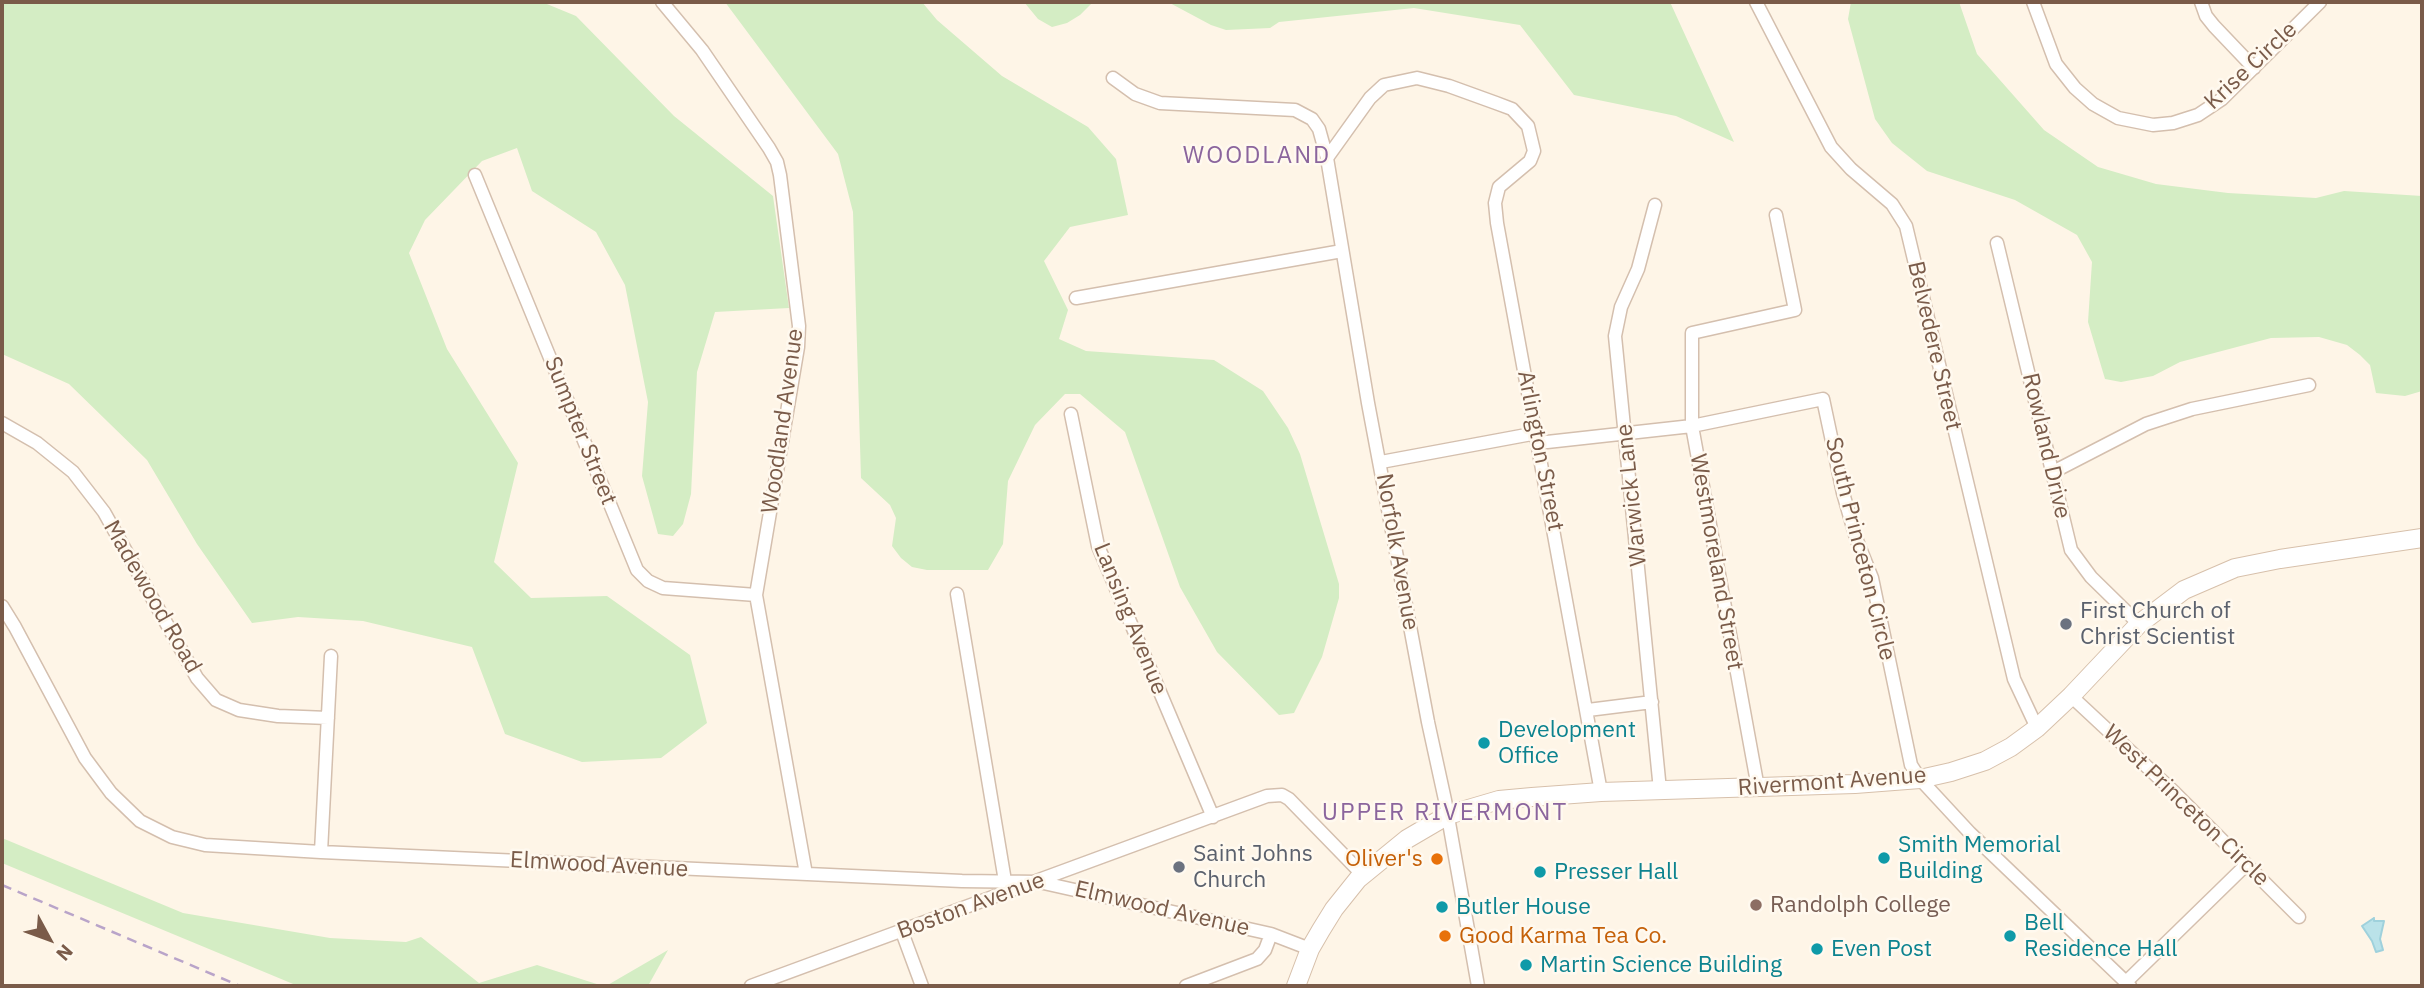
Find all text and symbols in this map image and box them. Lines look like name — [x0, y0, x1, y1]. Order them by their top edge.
street label: Krise Circle — [2199, 16, 2303, 116]
district label: WOODLAND — [1184, 142, 1330, 170]
street label: Belvedere Street — [1901, 259, 1967, 433]
street label: Woodland Avenue — [756, 327, 810, 515]
street label: Sumpter Street — [538, 353, 622, 509]
street label: Arlington Street — [1511, 368, 1569, 534]
street label: Rowland Drive — [2016, 371, 2076, 521]
street label: Warwick Lane — [1611, 422, 1653, 568]
street label: South Princeton Circle — [1819, 435, 1901, 663]
street label: Westmoreland Street — [1683, 452, 1749, 672]
street label: Norfolk Avenue — [1370, 472, 1424, 632]
street label: Madewood Road — [97, 516, 207, 678]
street label: Lansing Avenue — [1087, 539, 1173, 699]
place label: First Church of Christ Scientist — [2080, 597, 2235, 651]
marker: First Church of Christ Scientist — [2058, 616, 2074, 632]
place label: Development Office — [1498, 716, 1636, 770]
street label: West Princeton Circle — [2097, 719, 2275, 893]
marker: Development Office — [1476, 735, 1492, 751]
street label: Rivermont Avenue — [1737, 762, 1927, 802]
district label: UPPER RIVERMONT — [1324, 799, 1566, 827]
place label: Smith Memorial Building — [1898, 831, 2061, 885]
place label: Saint Johns Church — [1193, 840, 1313, 894]
place label: Oliver's — [1345, 845, 1423, 873]
street label: Elmwood Avenue — [509, 847, 689, 883]
marker: Smith Memorial Building — [1876, 850, 1892, 866]
marker: Oliver's — [1429, 851, 1445, 867]
place label: Presser Hall — [1554, 858, 1678, 886]
marker: Saint Johns Church — [1171, 859, 1187, 875]
marker: Presser Hall — [1532, 864, 1548, 880]
street label: Boston Avenue — [893, 867, 1049, 945]
street label: Elmwood Avenue — [1072, 875, 1252, 943]
place label: Randolph College — [1770, 891, 1951, 919]
place label: Butler House — [1456, 893, 1591, 921]
marker: Randolph College — [1748, 897, 1764, 913]
marker: Butler House — [1434, 899, 1450, 915]
north arrow — [14, 904, 84, 974]
place label: Bell Residence Hall — [2024, 909, 2177, 963]
place label: Good Karma Tea Co. — [1459, 922, 1667, 950]
marker: Good Karma Tea Co. — [1437, 928, 1453, 944]
marker: Bell Residence Hall — [2002, 928, 2018, 944]
place label: Even Post — [1831, 935, 1932, 963]
text: N — [51, 940, 78, 966]
marker: Even Post — [1809, 941, 1825, 957]
place label: Martin Science Building — [1540, 951, 1782, 979]
marker: Martin Science Building — [1518, 957, 1534, 973]

